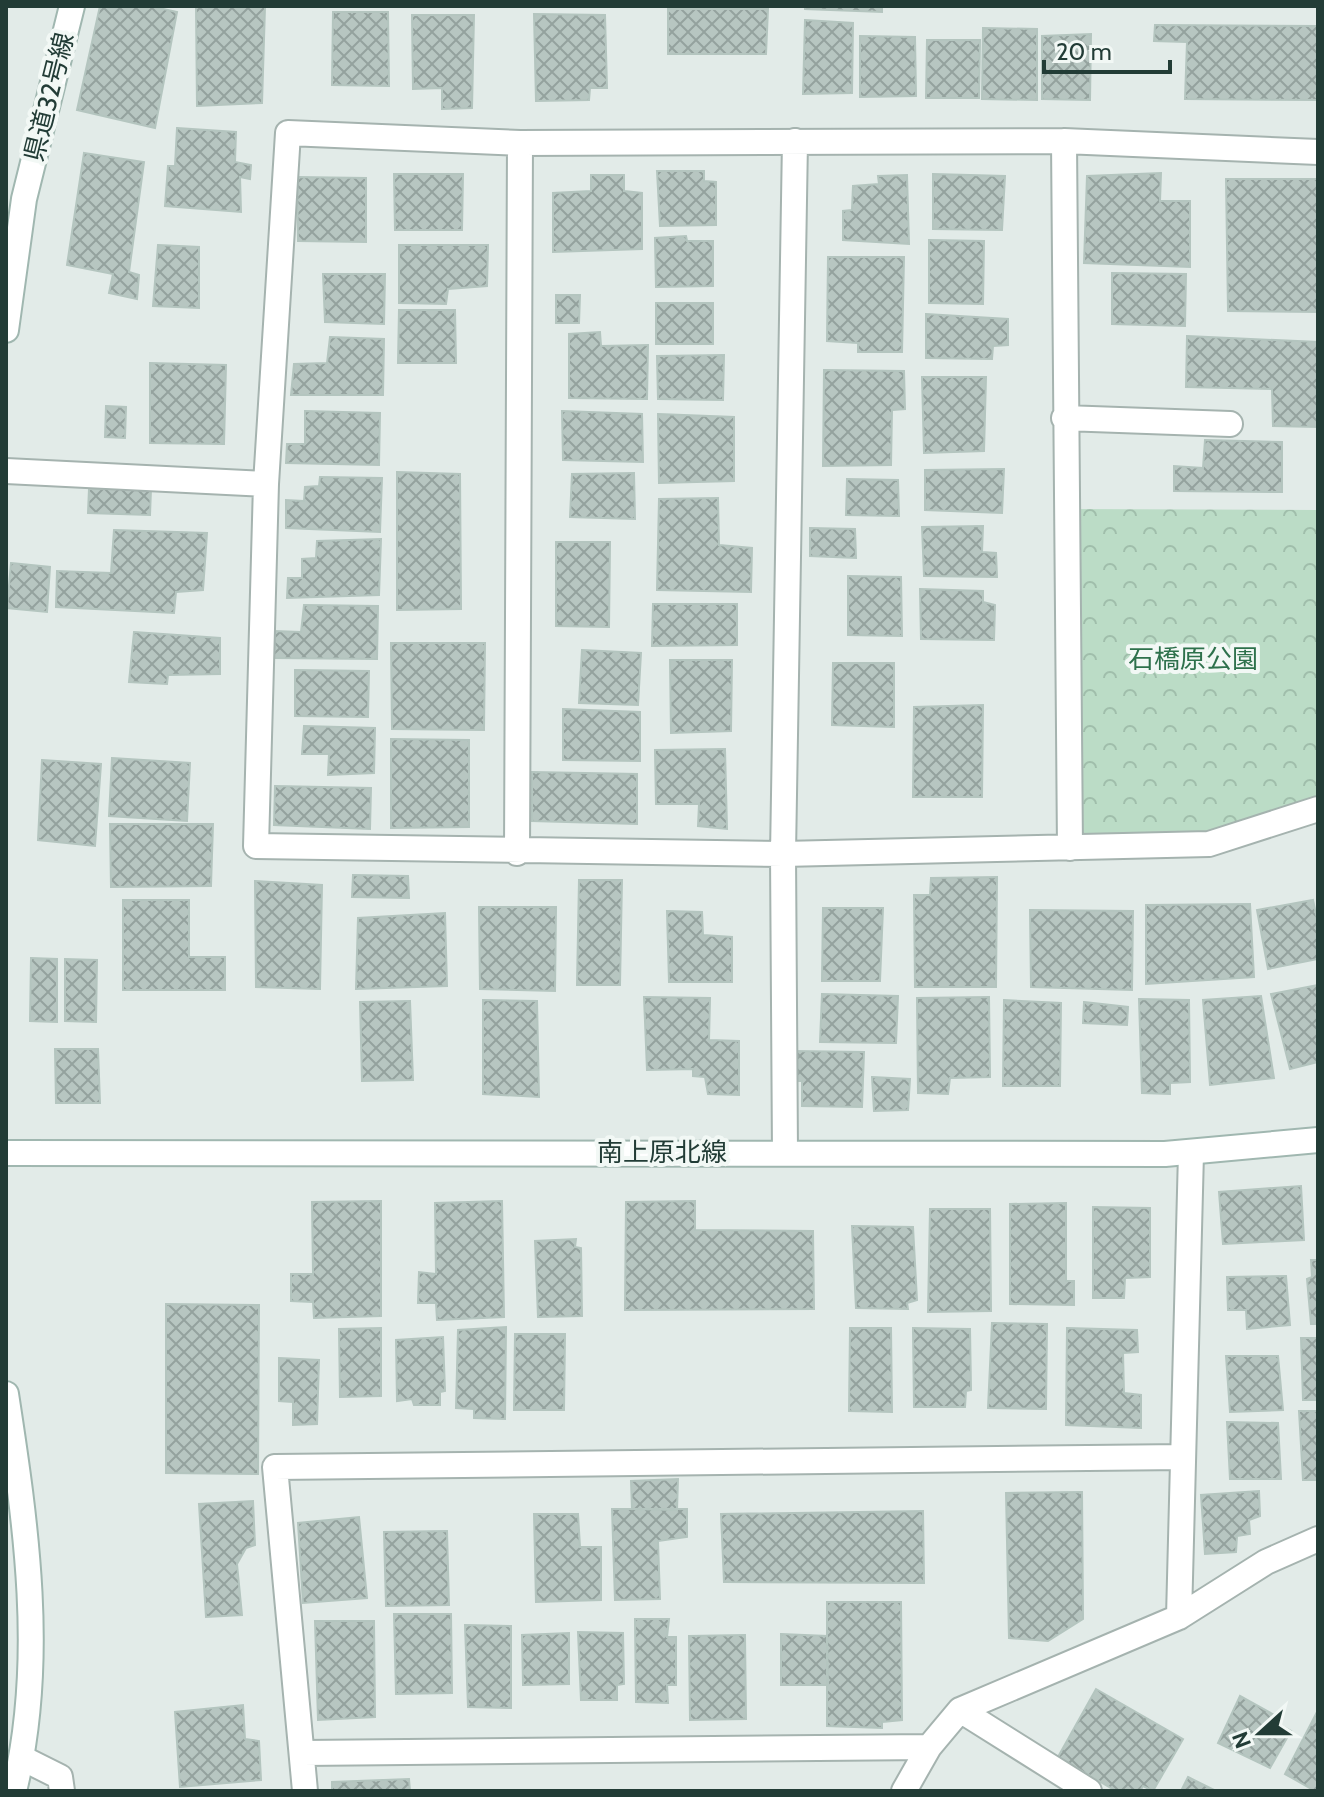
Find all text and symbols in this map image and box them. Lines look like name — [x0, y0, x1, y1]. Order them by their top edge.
scale bar — [1044, 24, 1170, 74]
street label: 県道32号線 — [18, 29, 80, 165]
text: 20 m — [1056, 37, 1112, 66]
park label: 石橋原公園 — [1128, 643, 1258, 675]
street label: 南上原北線 — [597, 1136, 727, 1168]
north arrow — [1220, 1693, 1300, 1773]
text: N — [1226, 1728, 1257, 1752]

